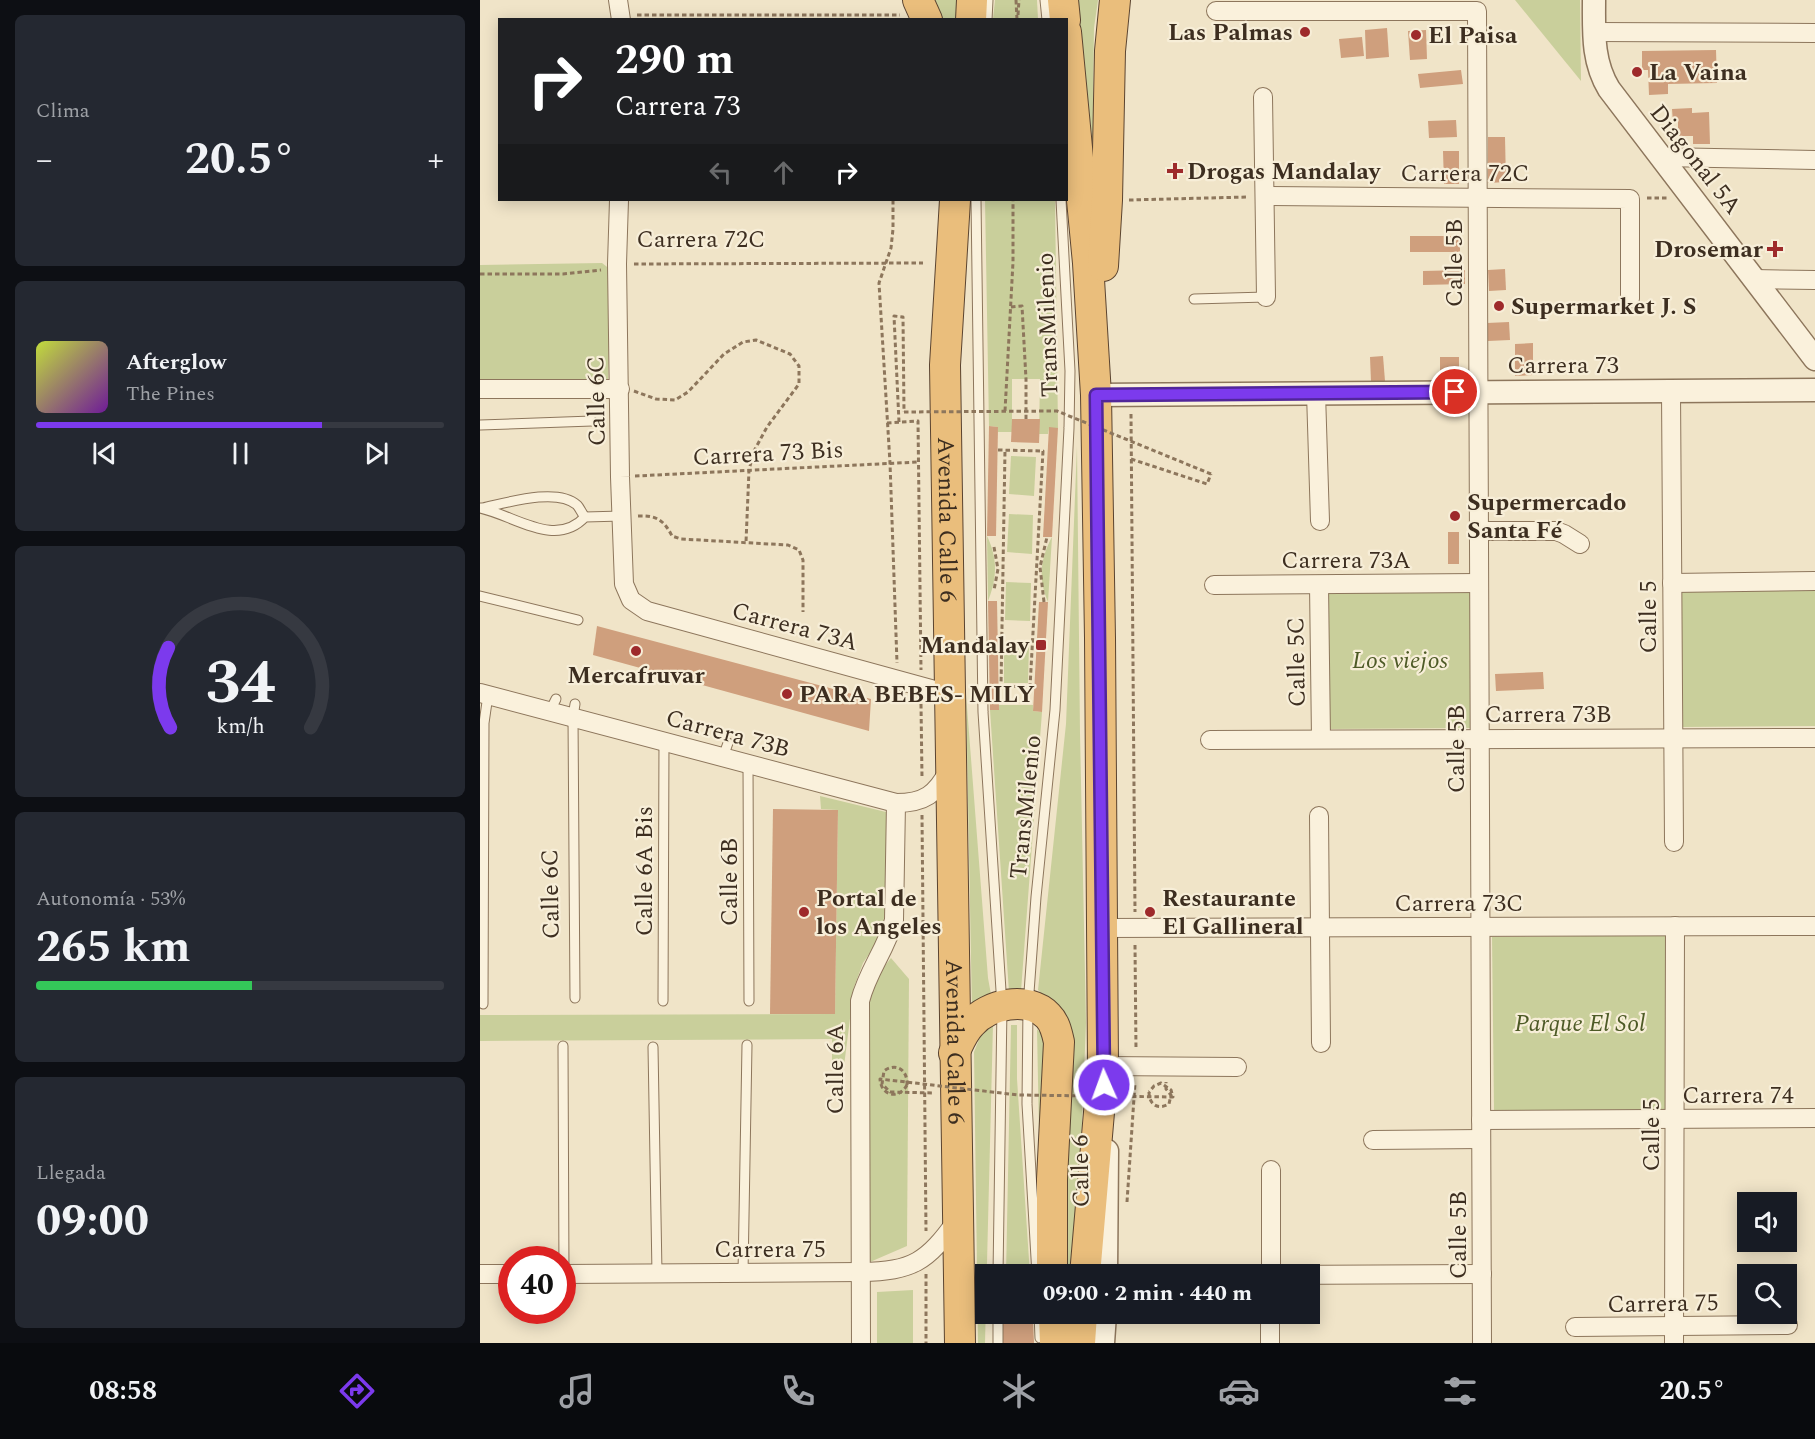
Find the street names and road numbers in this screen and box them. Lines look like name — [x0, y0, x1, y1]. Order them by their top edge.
street label: Diagonal 5A — [1640, 96, 1750, 223]
street label: Carrera 72C — [1401, 156, 1529, 192]
street label: Calle 5B — [1437, 219, 1473, 307]
street label: Carrera 72C — [637, 222, 765, 258]
street label: TransMilenio — [1027, 252, 1069, 398]
street label: Carrera 73 — [1507, 348, 1619, 384]
street label: Calle 6C — [578, 356, 616, 446]
street label: Carrera 73 Bis — [692, 432, 844, 476]
street label: Avenida Calle 6 — [927, 437, 966, 603]
street label: Carrera 73A — [1281, 543, 1411, 579]
street label: Calle 5 — [1631, 581, 1667, 653]
street label: Carrera 73A — [728, 593, 862, 661]
street label: Calle 5C — [1278, 617, 1316, 707]
street label: Carrera 73B — [1484, 697, 1612, 733]
street label: Carrera 73B — [662, 700, 794, 768]
street label: Calle 5B — [1439, 705, 1475, 793]
street label: TransMilenio — [1001, 733, 1051, 881]
street label: Calle 6A Bis — [627, 806, 663, 936]
street label: Calle 6B — [712, 838, 748, 926]
street label: Calle 6C — [532, 849, 570, 939]
street label: Carrera 73C — [1395, 886, 1523, 922]
street label: Avenida Calle 6 — [935, 959, 974, 1125]
street label: Calle 6A — [818, 1024, 854, 1114]
street label: Carrera 74 — [1682, 1078, 1794, 1114]
street label: Calle 5 — [1634, 1099, 1670, 1171]
street label: Calle 6 — [1062, 1134, 1100, 1208]
street label: Calle 5B — [1441, 1191, 1477, 1279]
street label: Carrera 75 — [714, 1232, 826, 1268]
street label: Carrera 75 — [1607, 1285, 1719, 1323]

